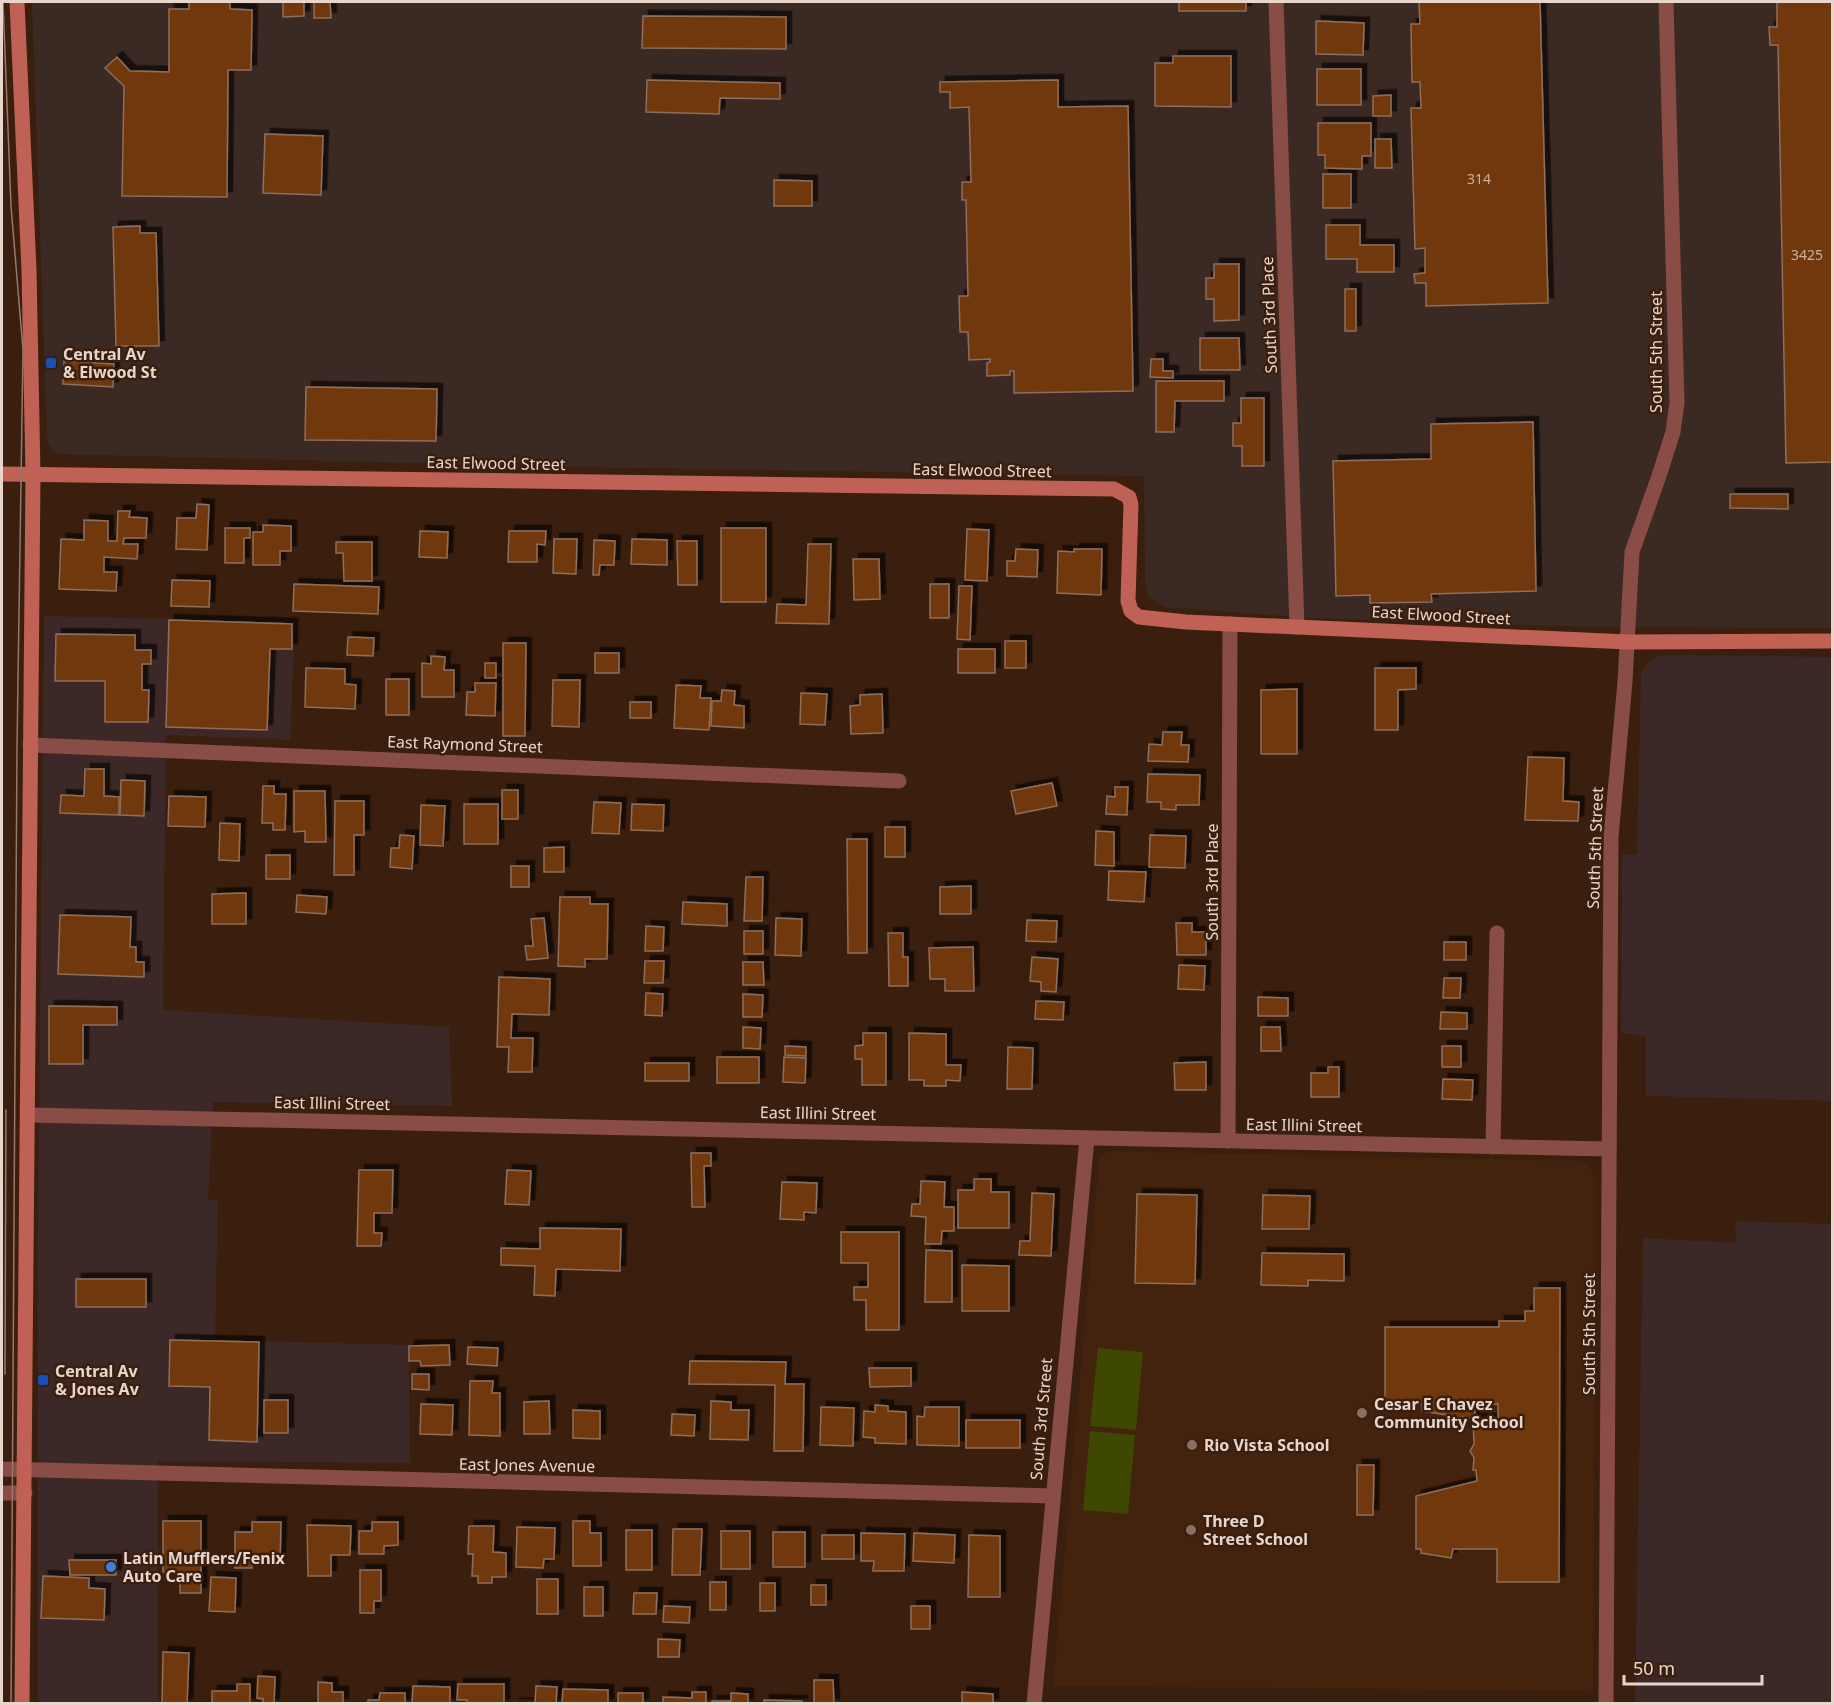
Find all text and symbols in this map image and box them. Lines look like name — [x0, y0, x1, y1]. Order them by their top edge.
house number: 314 — [1467, 169, 1491, 188]
house number: 3425 — [1791, 245, 1823, 264]
street label: South 3rd Place — [1256, 256, 1282, 374]
street label: South 5th Street — [1645, 291, 1667, 413]
place label: Central Av & Elwood St — [63, 343, 157, 383]
marker: Central Av & Elwood St — [44, 356, 58, 370]
street label: East Elwood Street — [426, 451, 566, 475]
street label: East Elwood Street — [912, 458, 1052, 482]
street label: East Elwood Street — [1371, 600, 1511, 630]
street label: East Raymond Street — [387, 730, 543, 758]
street label: South 5th Street — [1582, 787, 1608, 909]
street label: South 3rd Place — [1201, 823, 1223, 941]
street label: East Illini Street — [274, 1091, 390, 1115]
street label: East Illini Street — [760, 1101, 876, 1125]
street label: East Illini Street — [1246, 1113, 1362, 1137]
street label: South 5th Street — [1578, 1273, 1600, 1395]
street label: South 3rd Street — [1025, 1357, 1057, 1481]
place label: Central Av & Jones Av — [55, 1360, 140, 1400]
marker: Central Av & Jones Av — [36, 1373, 50, 1387]
place label: Cesar E Chavez Community School — [1374, 1393, 1524, 1433]
marker: Cesar E Chavez Community School — [1355, 1406, 1369, 1420]
place label: Rio Vista School — [1204, 1434, 1330, 1456]
marker: Rio Vista School — [1185, 1438, 1199, 1452]
street label: East Jones Avenue — [459, 1453, 595, 1477]
place label: Three D Street School — [1203, 1510, 1308, 1550]
marker: Three D Street School — [1184, 1523, 1198, 1537]
place label: Latin Mufflers/Fenix Auto Care — [123, 1547, 285, 1587]
marker: Latin Mufflers/Fenix Auto Care — [104, 1560, 118, 1574]
scale bar — [1624, 1648, 1762, 1686]
text: 50 m — [1633, 1656, 1675, 1680]

